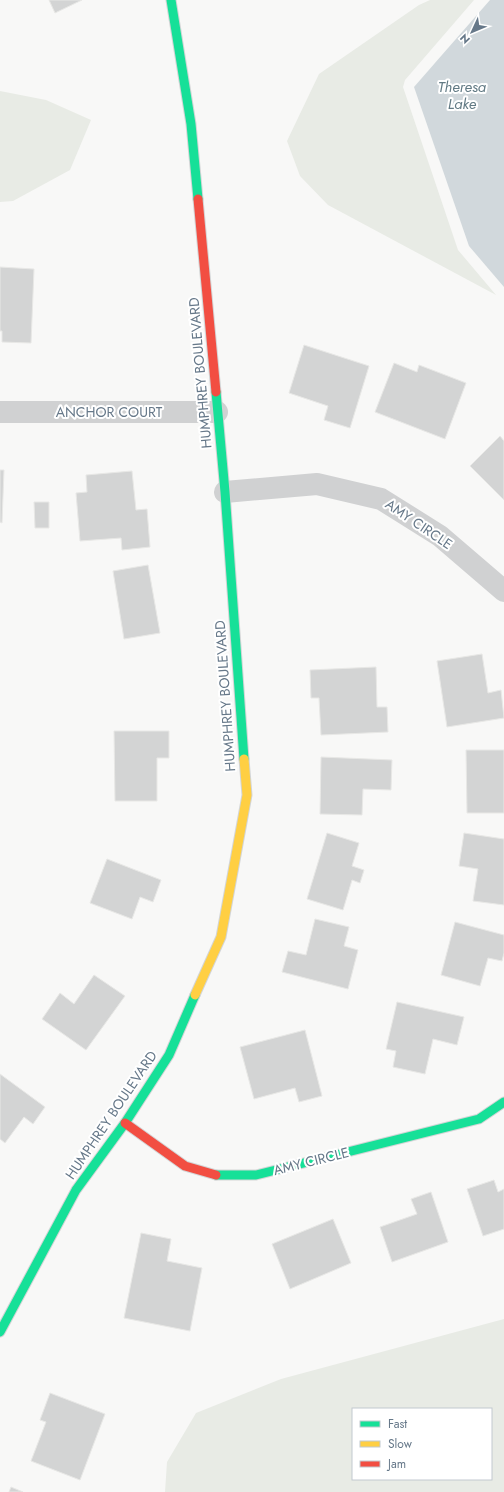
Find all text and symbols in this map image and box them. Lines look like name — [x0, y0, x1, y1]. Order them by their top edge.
north arrow — [452, 12, 492, 52]
text: N — [456, 30, 474, 48]
water label: Theresa Lake — [438, 76, 487, 115]
street label: HUMPHREY BOULEVARD — [183, 297, 217, 449]
street label: ANCHOR COURT — [56, 402, 163, 422]
street label: AMY CIRCLE — [381, 494, 457, 554]
street label: HUMPHREY BOULEVARD — [210, 620, 240, 772]
street label: HUMPHREY BOULEVARD — [60, 1047, 162, 1183]
street label: AMY CIRCLE — [271, 1142, 351, 1180]
legend — [352, 1408, 492, 1480]
text: Fast — [388, 1415, 407, 1433]
text: Slow — [388, 1435, 413, 1453]
text: Jam — [386, 1455, 406, 1473]

